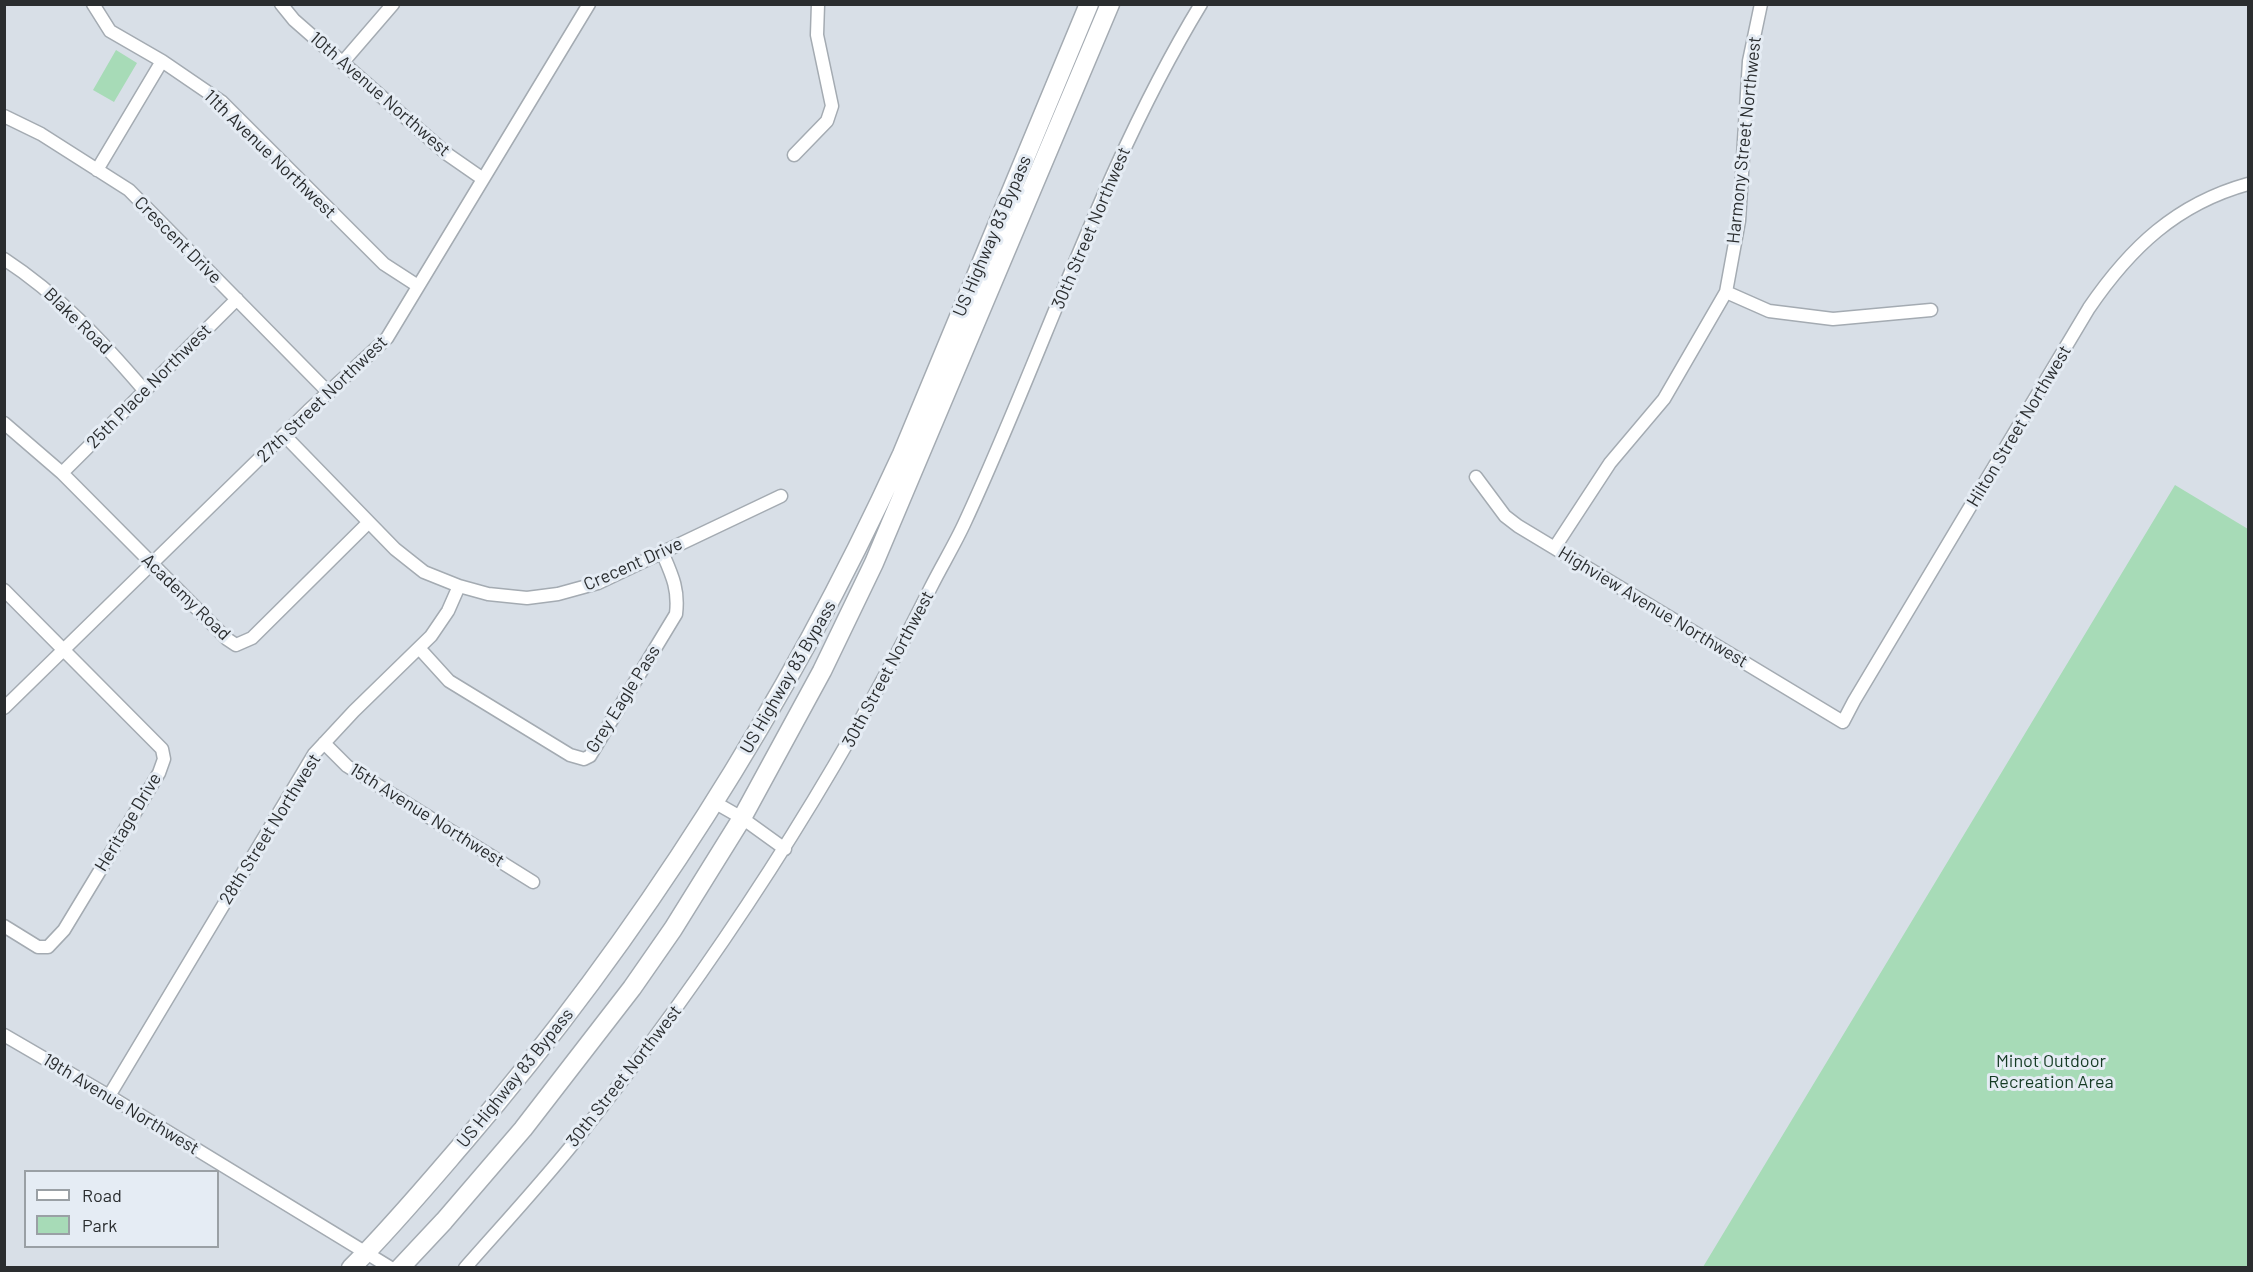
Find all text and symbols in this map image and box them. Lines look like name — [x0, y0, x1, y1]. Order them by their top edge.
street label: 10th Avenue Northwest — [305, 27, 455, 161]
street label: Harmony Street Northwest — [1722, 35, 1766, 245]
street label: 11th Avenue Northwest — [199, 85, 341, 223]
street label: 30th Street Northwest — [1047, 144, 1135, 312]
street label: US Highway 83 Bypass — [948, 152, 1036, 320]
street label: Crescent Drive — [130, 192, 226, 288]
street label: Blake Road — [39, 283, 117, 359]
street label: 25th Place Northwest — [82, 319, 216, 453]
street label: 27th Street Northwest — [252, 331, 392, 467]
street label: Hilton Street Northwest — [1962, 341, 2076, 511]
street label: Crecent Drive — [580, 533, 686, 595]
street label: Highview Avenue Northwest — [1554, 542, 1752, 672]
street label: Academy Road — [137, 549, 235, 645]
street label: 30th Street Northwest — [838, 587, 938, 751]
street label: US Highway 83 Bypass — [735, 597, 841, 757]
street label: Grey Eagle Pass — [581, 641, 665, 757]
street label: 28th Street Northwest — [215, 750, 325, 908]
street label: 15th Avenue Northwest — [346, 759, 508, 871]
street label: Heritage Drive — [90, 769, 166, 875]
street label: 30th Street Northwest — [562, 1001, 686, 1151]
street label: US Highway 83 Bypass — [452, 1004, 578, 1152]
street label: 19th Avenue Northwest — [39, 1049, 203, 1159]
park label: Minot Outdoor Recreation Area — [1988, 1050, 2114, 1092]
legend — [24, 1170, 219, 1248]
text: Road — [82, 1184, 122, 1206]
text: Park — [82, 1214, 117, 1236]

